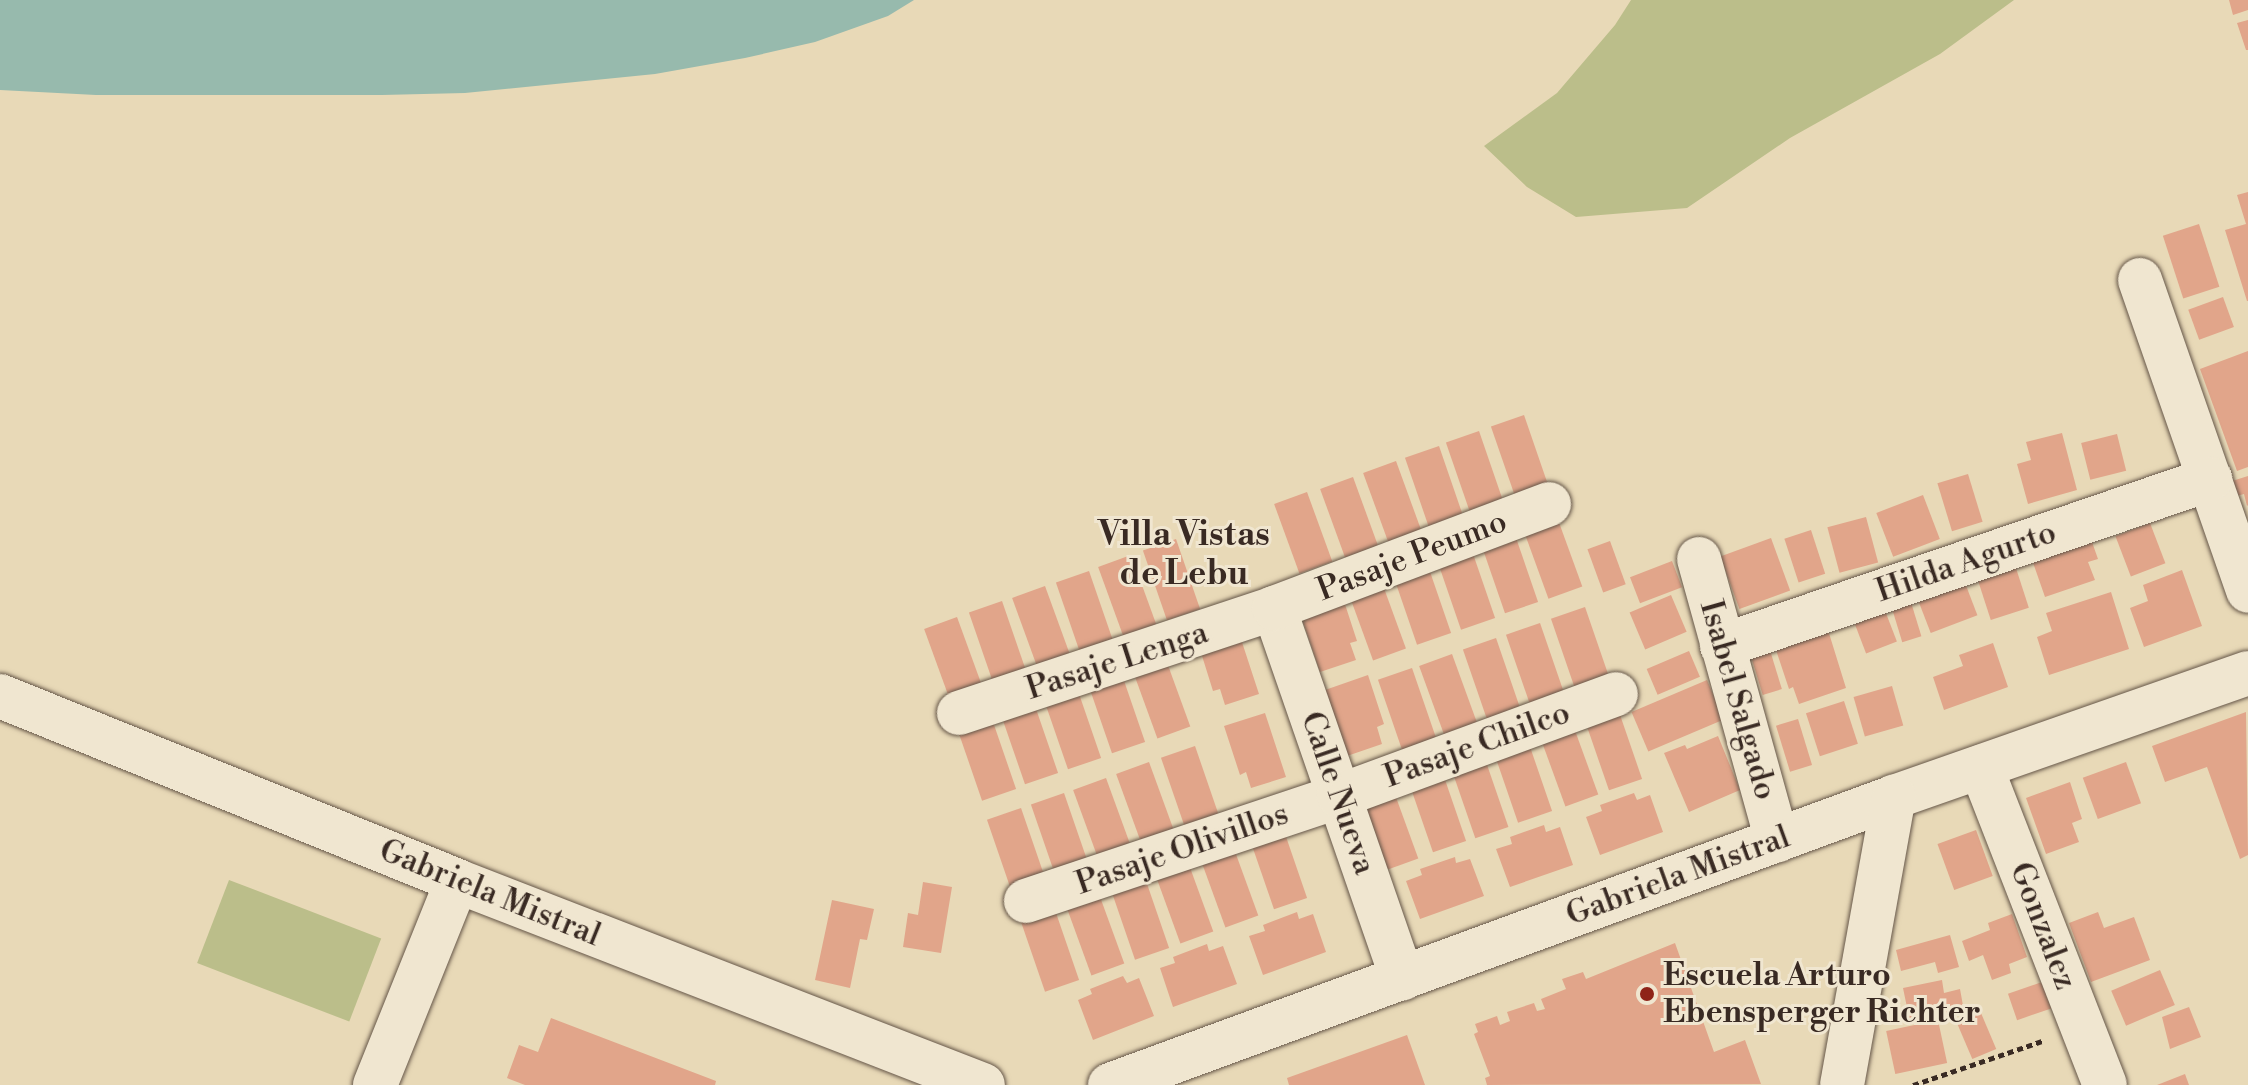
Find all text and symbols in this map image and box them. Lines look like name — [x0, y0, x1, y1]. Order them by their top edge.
street label: Pasaje Peumo — [1312, 502, 1512, 610]
street label: Hilda Agurto — [1871, 513, 2061, 611]
district label: Villa Vistas de Lebu — [1098, 515, 1270, 594]
street label: Isabel Salgado — [1691, 596, 1785, 804]
street label: Pasaje Lenga — [1021, 614, 1213, 708]
street label: Pasaje Chilco — [1379, 694, 1575, 796]
street label: Calle Nueva — [1292, 707, 1384, 879]
street label: Pasaje Olivillos — [1071, 795, 1293, 903]
street label: Gabriela Mistral — [1561, 818, 1795, 934]
street label: Gabriela Mistral — [374, 831, 606, 955]
street label: Gonzalez — [2001, 857, 2085, 995]
place label: Escuela Arturo Ebensperger Richter — [1663, 957, 1981, 1032]
marker: Escuela Arturo Ebensperger Richter — [1638, 985, 1656, 1003]

